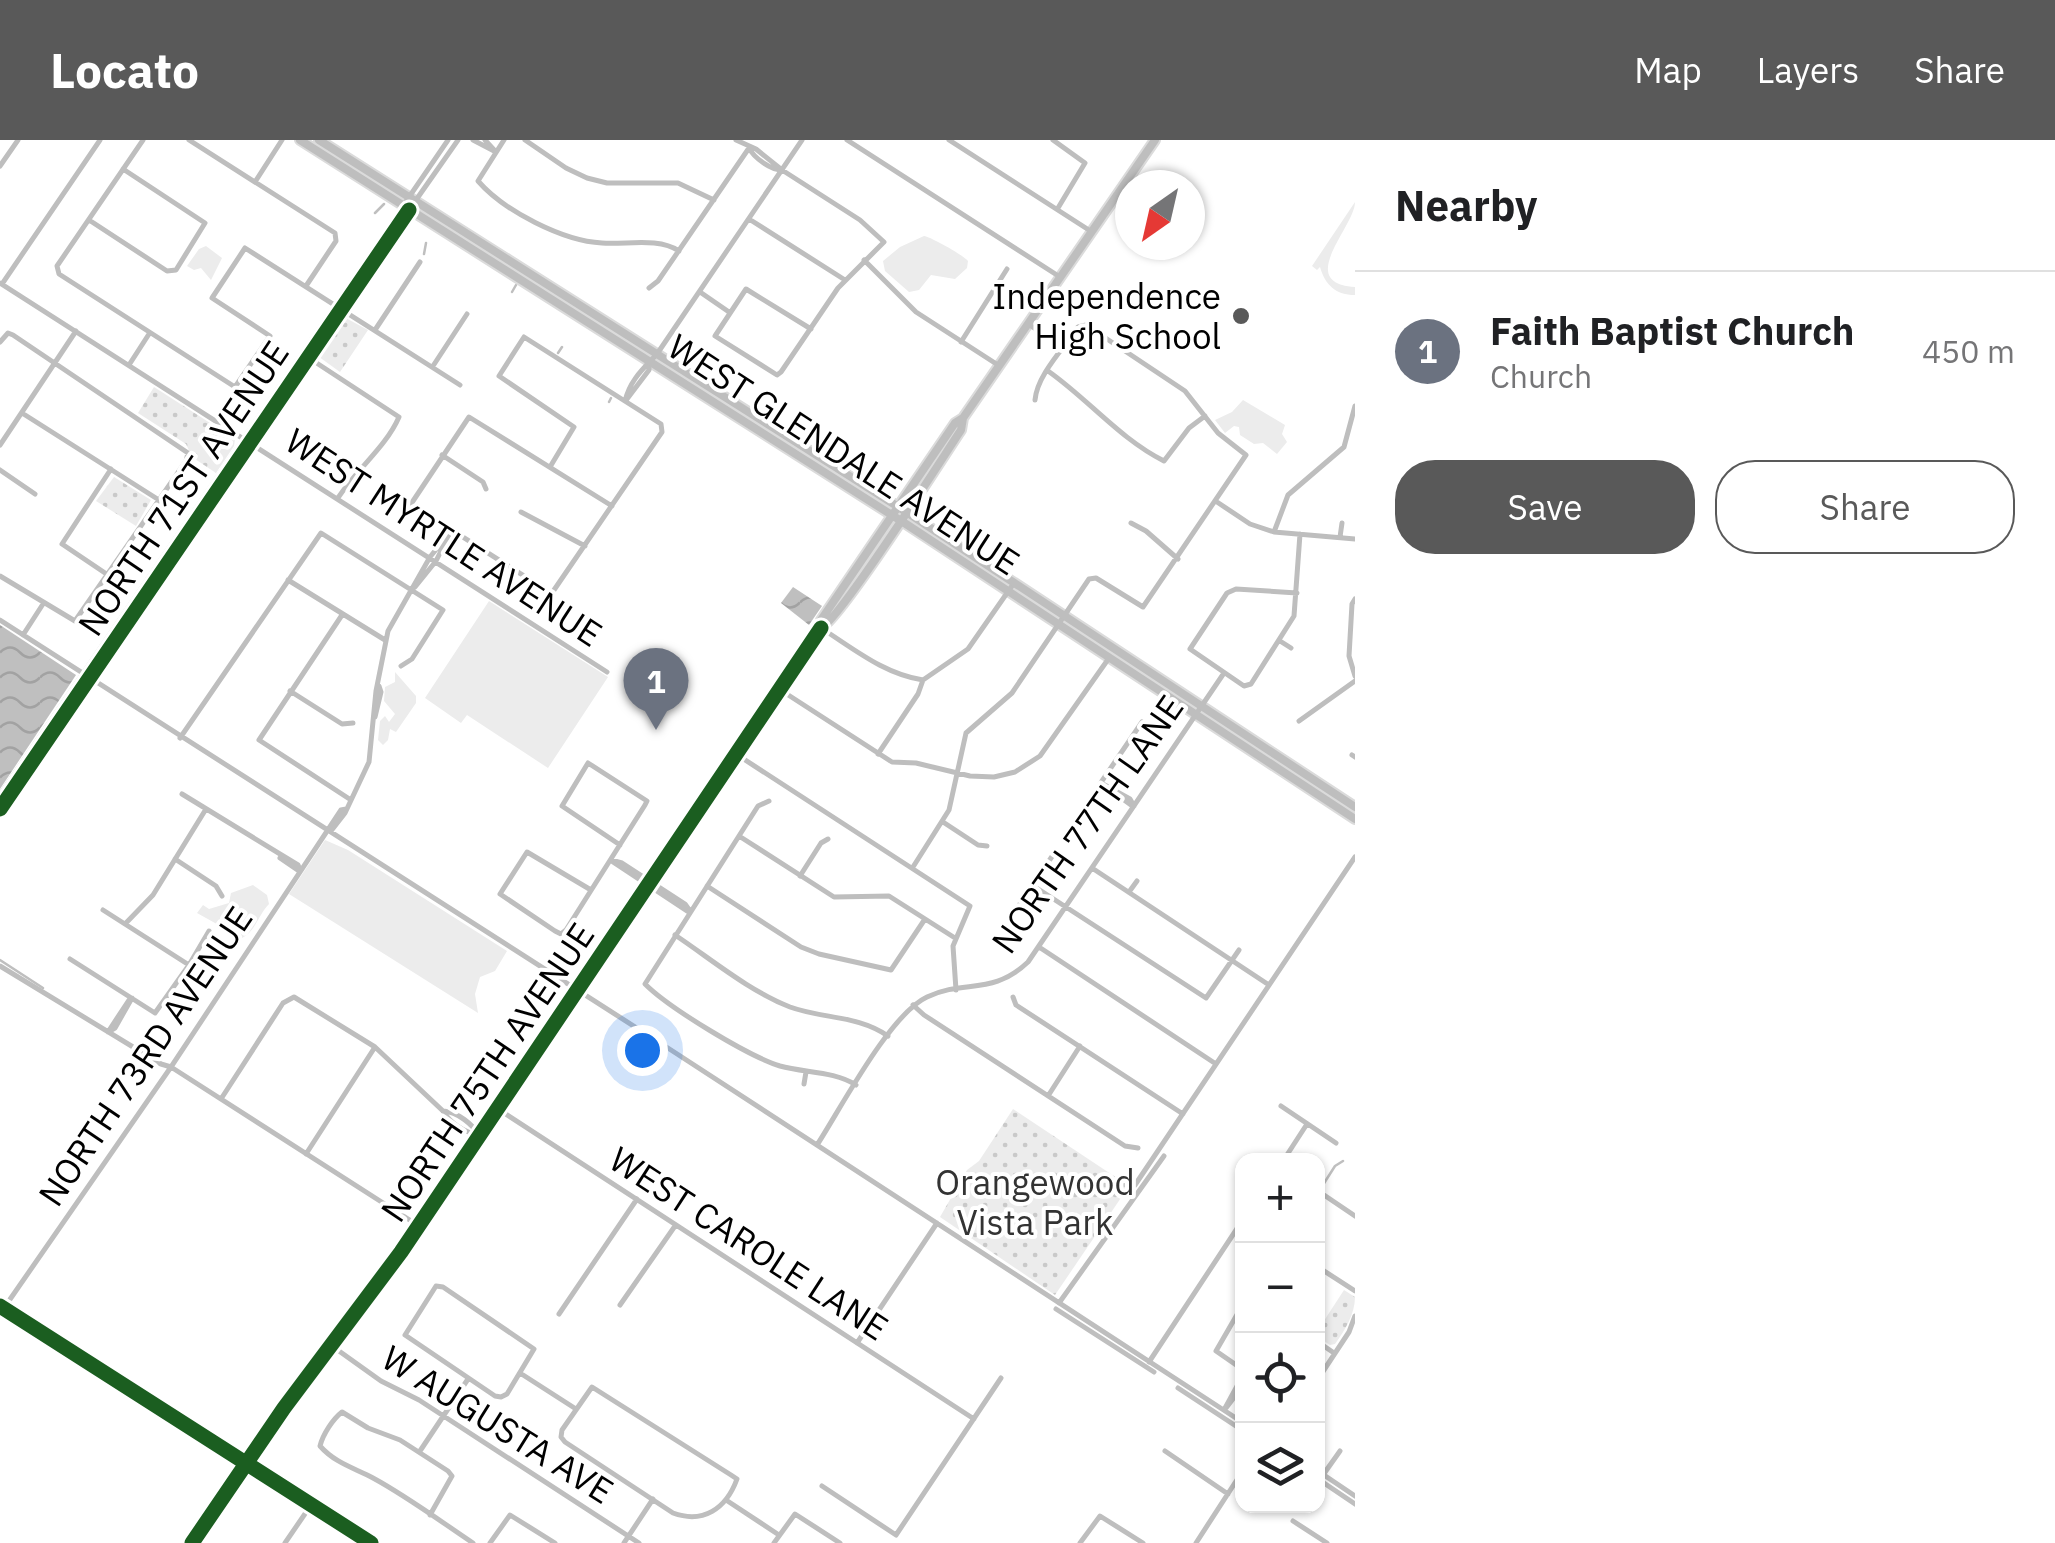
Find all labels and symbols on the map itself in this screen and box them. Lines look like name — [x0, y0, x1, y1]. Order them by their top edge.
north arrow — [1115, 170, 1205, 260]
place label: Independence High School — [992, 273, 1221, 359]
marker: Independence High School — [1230, 305, 1252, 327]
street label: WEST GLENDALE AVENUE — [660, 323, 1028, 585]
street label: NORTH 71ST AVENUE — [67, 332, 299, 644]
street label: WEST MYRTLE AVENUE — [277, 417, 611, 657]
pin: 1 — [624, 648, 688, 730]
street label: NORTH 77TH LANE — [981, 686, 1193, 962]
street label: NORTH 73RD AVENUE — [28, 897, 262, 1215]
street label: NORTH 75TH AVENUE — [370, 914, 604, 1230]
your location — [617, 1025, 668, 1076]
street label: WEST CAROLE LANE — [601, 1136, 897, 1350]
park label: Orangewood Vista Park — [935, 1159, 1135, 1245]
street label: W AUGUSTA AVE — [374, 1334, 622, 1514]

